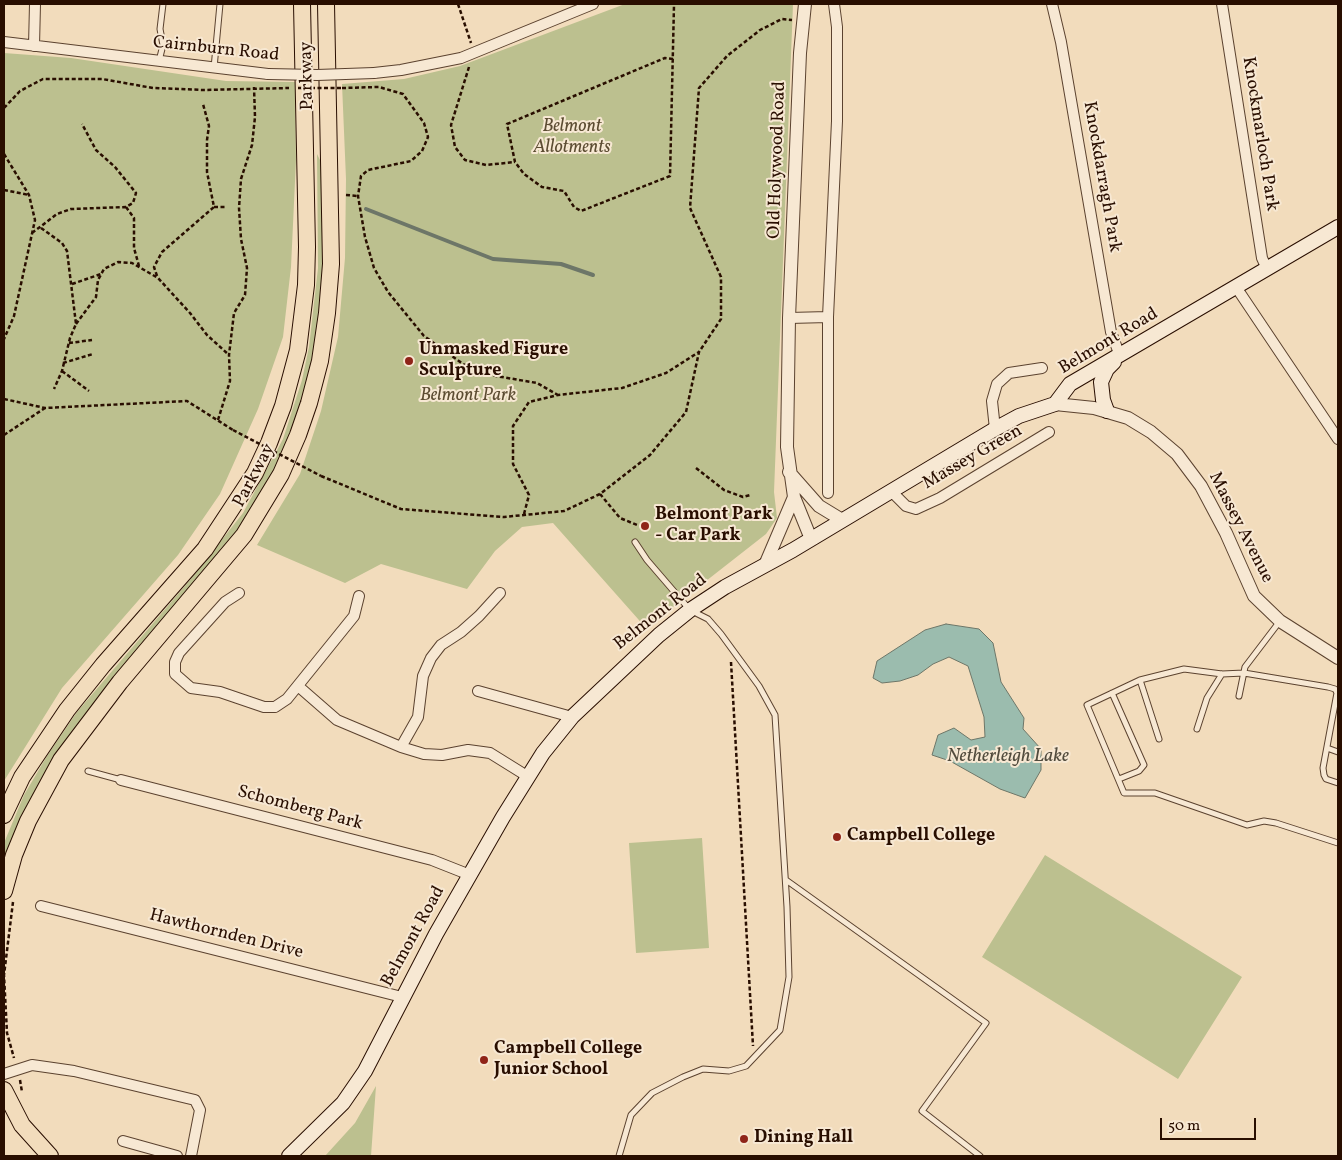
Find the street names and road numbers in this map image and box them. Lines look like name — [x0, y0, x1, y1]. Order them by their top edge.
street label: Cairnburn Road — [152, 33, 280, 67]
street label: Parkway — [297, 41, 319, 111]
street label: Knockmarloch Park — [1236, 55, 1282, 213]
street label: Old Holywood Road — [764, 81, 792, 239]
street label: Knockdarragh Park — [1077, 100, 1125, 254]
street label: Belmont Road — [1055, 304, 1163, 380]
street label: Massey Green — [919, 421, 1027, 495]
street label: Parkway — [229, 441, 281, 511]
street label: Massey Avenue — [1203, 469, 1277, 587]
street label: Belmont Road — [610, 570, 712, 656]
street label: Schomberg Park — [235, 782, 365, 836]
street label: Belmont Road — [377, 883, 451, 991]
street label: Hawthornden Drive — [147, 905, 305, 965]

